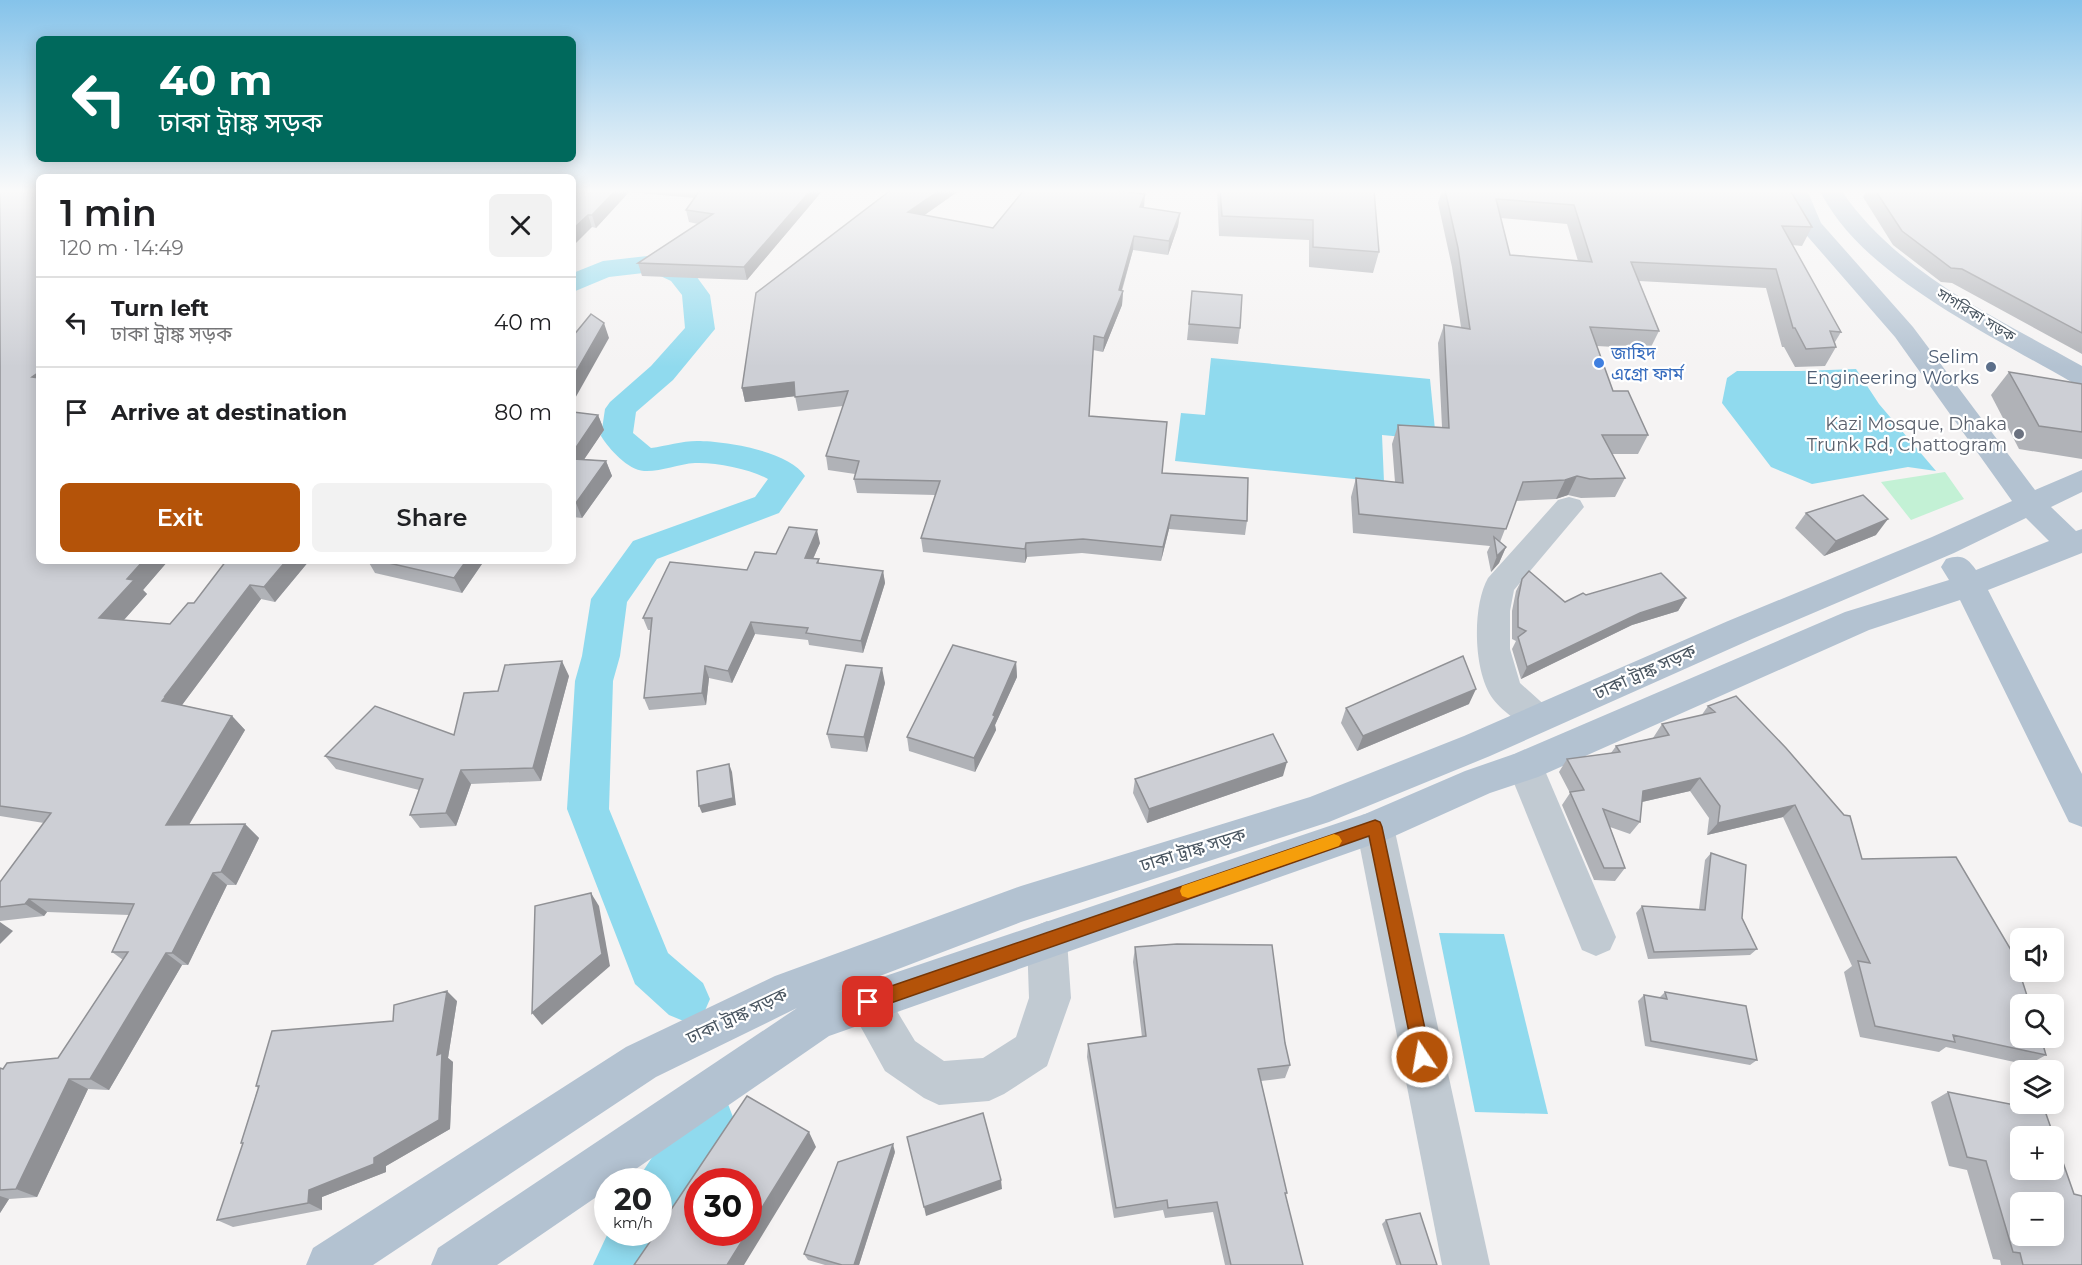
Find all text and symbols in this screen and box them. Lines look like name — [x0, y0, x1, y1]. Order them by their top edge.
text: 40 m — [159, 54, 272, 106]
icon: left — [60, 60, 138, 138]
text: ঢাকা ট্রাঙ্ক সড়ক — [159, 106, 323, 139]
text: 1 min — [60, 191, 157, 235]
button: close — [489, 194, 552, 257]
text: 120 m · 14:49 — [60, 236, 184, 260]
street label: সাগরিকা সড়ক — [1933, 283, 2020, 346]
text: Turn left — [111, 295, 209, 322]
icon: left — [60, 306, 93, 339]
text: 40 m — [494, 309, 552, 336]
text: ঢাকা ট্রাঙ্ক সড়ক — [111, 322, 232, 346]
place label: জাহিদ এগ্রো ফার্ম — [1610, 342, 1685, 385]
place label: Selim Engineering Works — [1806, 346, 1979, 389]
marker: জাহিদ এগ্রো ফার্ম — [1592, 356, 1606, 370]
marker: Selim Engineering Works — [1984, 360, 1998, 374]
icon: arrive — [60, 396, 93, 429]
text: Arrive at destination — [111, 399, 347, 426]
text: 80 m — [494, 399, 552, 426]
place label: Kazi Mosque, Dhaka Trunk Rd, Chattogram — [1807, 413, 2007, 456]
marker: Kazi Mosque, Dhaka Trunk Rd, Chattogram — [2012, 427, 2026, 441]
button: Exit — [60, 483, 300, 552]
button: Share — [312, 483, 552, 552]
street label: ঢাকা ট্রাঙ্ক সড়ক — [1590, 640, 1700, 705]
street label: ঢাকা ট্রাঙ্ক সড়ক — [1137, 823, 1249, 877]
map controls — [2010, 928, 2064, 1246]
button: sound — [2010, 928, 2064, 982]
pin — [842, 976, 893, 1027]
street label: ঢাকা ট্রাঙ্ক সড়ক — [682, 983, 791, 1049]
icon: arrive — [851, 985, 884, 1018]
button: search — [2010, 994, 2064, 1048]
position arrow — [1390, 1025, 1454, 1089]
button: layers — [2010, 1060, 2064, 1114]
button: + — [2010, 1126, 2064, 1180]
speed limit sign: 30 — [684, 1168, 762, 1246]
text: 20 — [614, 1181, 652, 1218]
button: − — [2010, 1192, 2064, 1246]
text: km/h — [613, 1213, 653, 1232]

